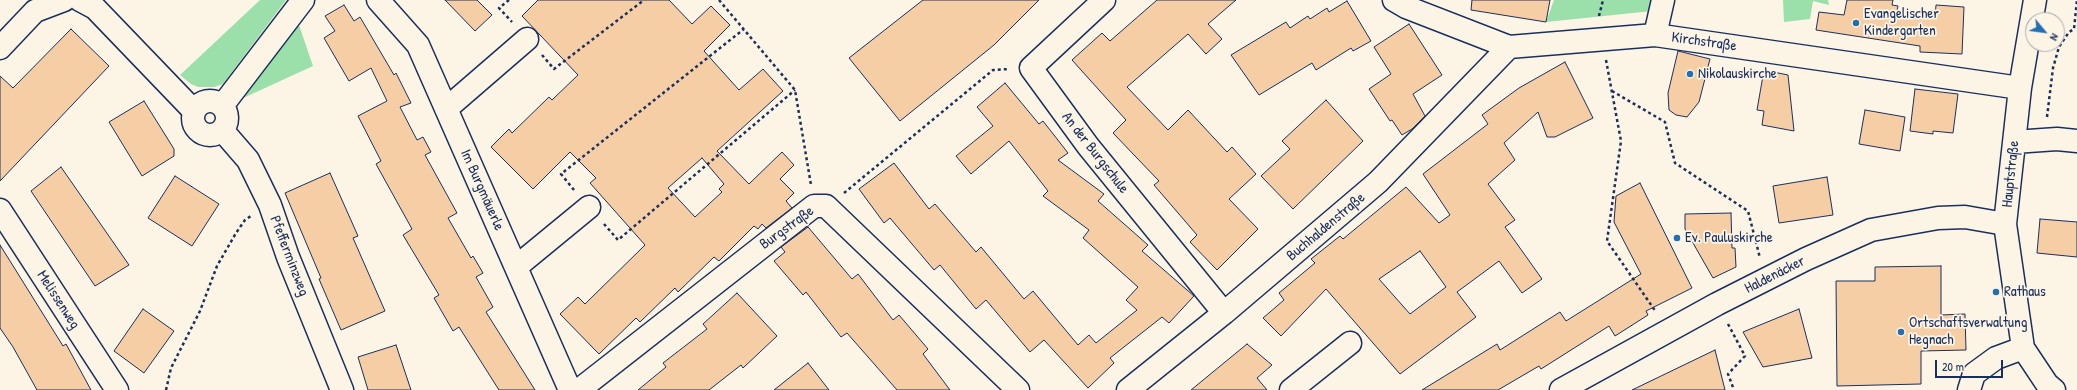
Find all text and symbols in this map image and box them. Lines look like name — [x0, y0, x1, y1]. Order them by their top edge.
place label: Evangelischer Kindergarten — [1864, 5, 1939, 40]
north arrow — [2025, 12, 2065, 52]
marker: Evangelischer Kindergarten — [1851, 18, 1861, 28]
street label: Kirchstraße — [1670, 29, 1738, 55]
text: N — [2047, 31, 2062, 43]
place label: Nikolauskirche — [1698, 65, 1777, 83]
marker: Nikolauskirche — [1685, 69, 1695, 79]
street label: An der Burgschule — [1058, 109, 1132, 197]
street label: Hauptstraße — [1999, 140, 2023, 208]
street label: Im Burgmäuerle — [456, 147, 508, 233]
street label: Buchhaldenstraße — [1283, 189, 1369, 265]
street label: Burgstraße — [756, 202, 818, 254]
street label: Pfefferminzweg — [265, 213, 313, 299]
place label: Ev. Pauluskirche — [1685, 229, 1773, 247]
marker: Ev. Pauluskirche — [1672, 233, 1682, 243]
street label: Haldenäcker — [1742, 252, 1808, 298]
street label: Melissenweg — [32, 267, 84, 333]
place label: Rathaus — [2004, 283, 2046, 301]
marker: Rathaus — [1991, 287, 2001, 297]
place label: Ortschaftsverwaltung Hegnach — [1909, 314, 2028, 349]
marker: Ortschaftsverwaltung Hegnach — [1896, 327, 1906, 337]
scale bar — [1937, 352, 2005, 378]
text: 20 m — [1942, 358, 1964, 375]

